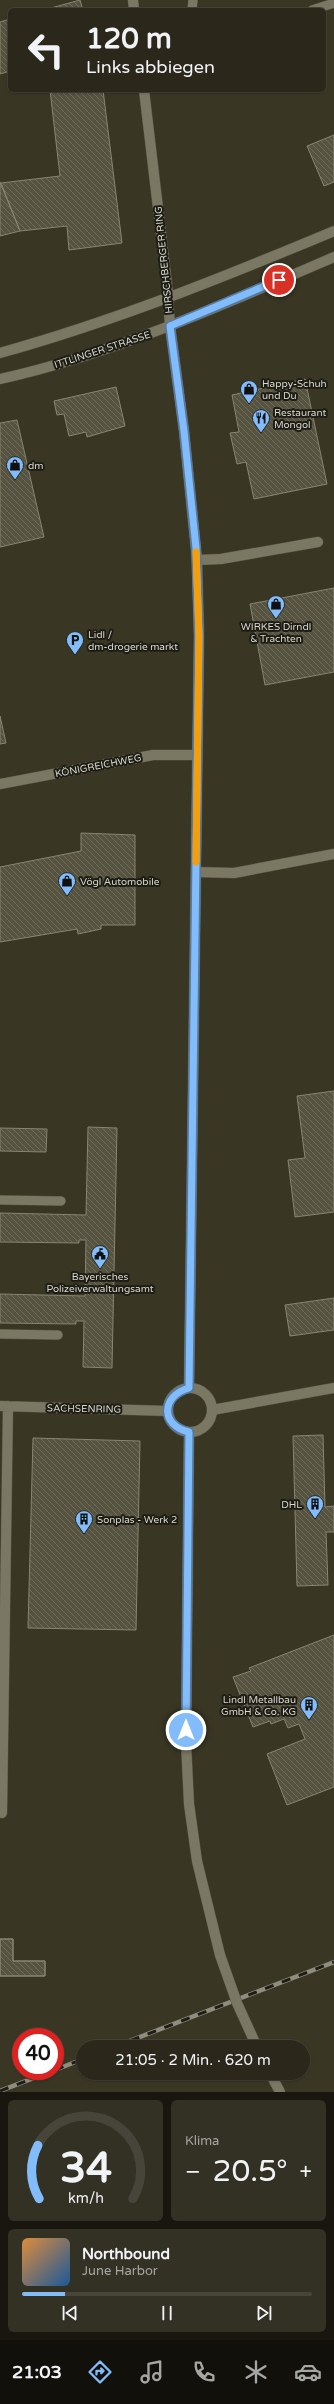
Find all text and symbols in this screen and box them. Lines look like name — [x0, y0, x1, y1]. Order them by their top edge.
text: 120 m — [86, 22, 172, 56]
icon: left — [20, 24, 72, 76]
text: Links abbiegen — [86, 56, 215, 78]
street label: HIRSCHBERGER RING — [152, 206, 176, 314]
pin — [262, 263, 296, 297]
icon: arrive — [268, 269, 290, 291]
street label: ITTLINGER STRASSE — [53, 329, 152, 371]
place label: Happy-Schuh und Du — [262, 378, 327, 402]
shop icon: Happy-Schuh und Du — [239, 379, 259, 404]
place label: Restaurant Mongol — [274, 407, 326, 431]
restaurant icon: Restaurant Mongol — [251, 408, 271, 433]
shop icon: dm — [5, 455, 25, 480]
place label: dm — [28, 460, 44, 472]
shop icon: WIRKES Dirndl & Trachten — [266, 594, 286, 619]
place label: WIRKES Dirndl & Trachten — [241, 621, 311, 645]
place label: Lidl / dm-drogerie markt — [88, 629, 178, 653]
parking icon: Lidl / dm-drogerie markt — [65, 630, 85, 655]
street label: KÖNIGREICHWEG — [54, 752, 142, 780]
shop icon: Vögl Automobile — [57, 871, 77, 896]
place label: Vögl Automobile — [80, 876, 160, 888]
public building icon: Bayerisches Polizeiverwaltungsamt — [90, 1244, 110, 1269]
place label: Bayerisches Polizeiverwaltungsamt — [46, 1271, 154, 1295]
street label: SACHSENRING — [47, 1402, 121, 1416]
building icon: DHL — [305, 1494, 325, 1519]
place label: DHL — [281, 1499, 302, 1511]
building icon: Sonplas - Werk 2 — [74, 1509, 94, 1534]
place label: Sonplas - Werk 2 — [97, 1514, 177, 1526]
place label: Lindl Metallbau GmbH & Co. KG — [221, 1694, 296, 1718]
building icon: Lindl Metallbau GmbH & Co. KG — [299, 1695, 319, 1720]
position arrow — [165, 1709, 207, 1751]
speed limit sign: 40 — [12, 2028, 64, 2080]
text: 21:05 · 2 Min. · 620 m — [115, 2051, 271, 2069]
text: Klima — [185, 2133, 219, 2149]
text: 34 — [59, 2143, 112, 2193]
text: 20.5° — [213, 2153, 288, 2190]
text: − — [185, 2159, 201, 2185]
text: + — [300, 2159, 312, 2185]
text: km/h — [68, 2189, 103, 2206]
text: Northbound — [82, 2245, 170, 2263]
text: June Harbor — [82, 2263, 158, 2279]
icon: previous — [59, 2302, 81, 2324]
icon: pause — [156, 2302, 178, 2324]
icon: next — [253, 2302, 275, 2324]
icon: directions — [86, 2358, 114, 2386]
icon: music — [138, 2358, 166, 2386]
icon: phone — [190, 2358, 218, 2386]
icon: climate — [242, 2358, 270, 2386]
icon: car — [294, 2358, 322, 2386]
text: 21:03 — [12, 2361, 62, 2383]

